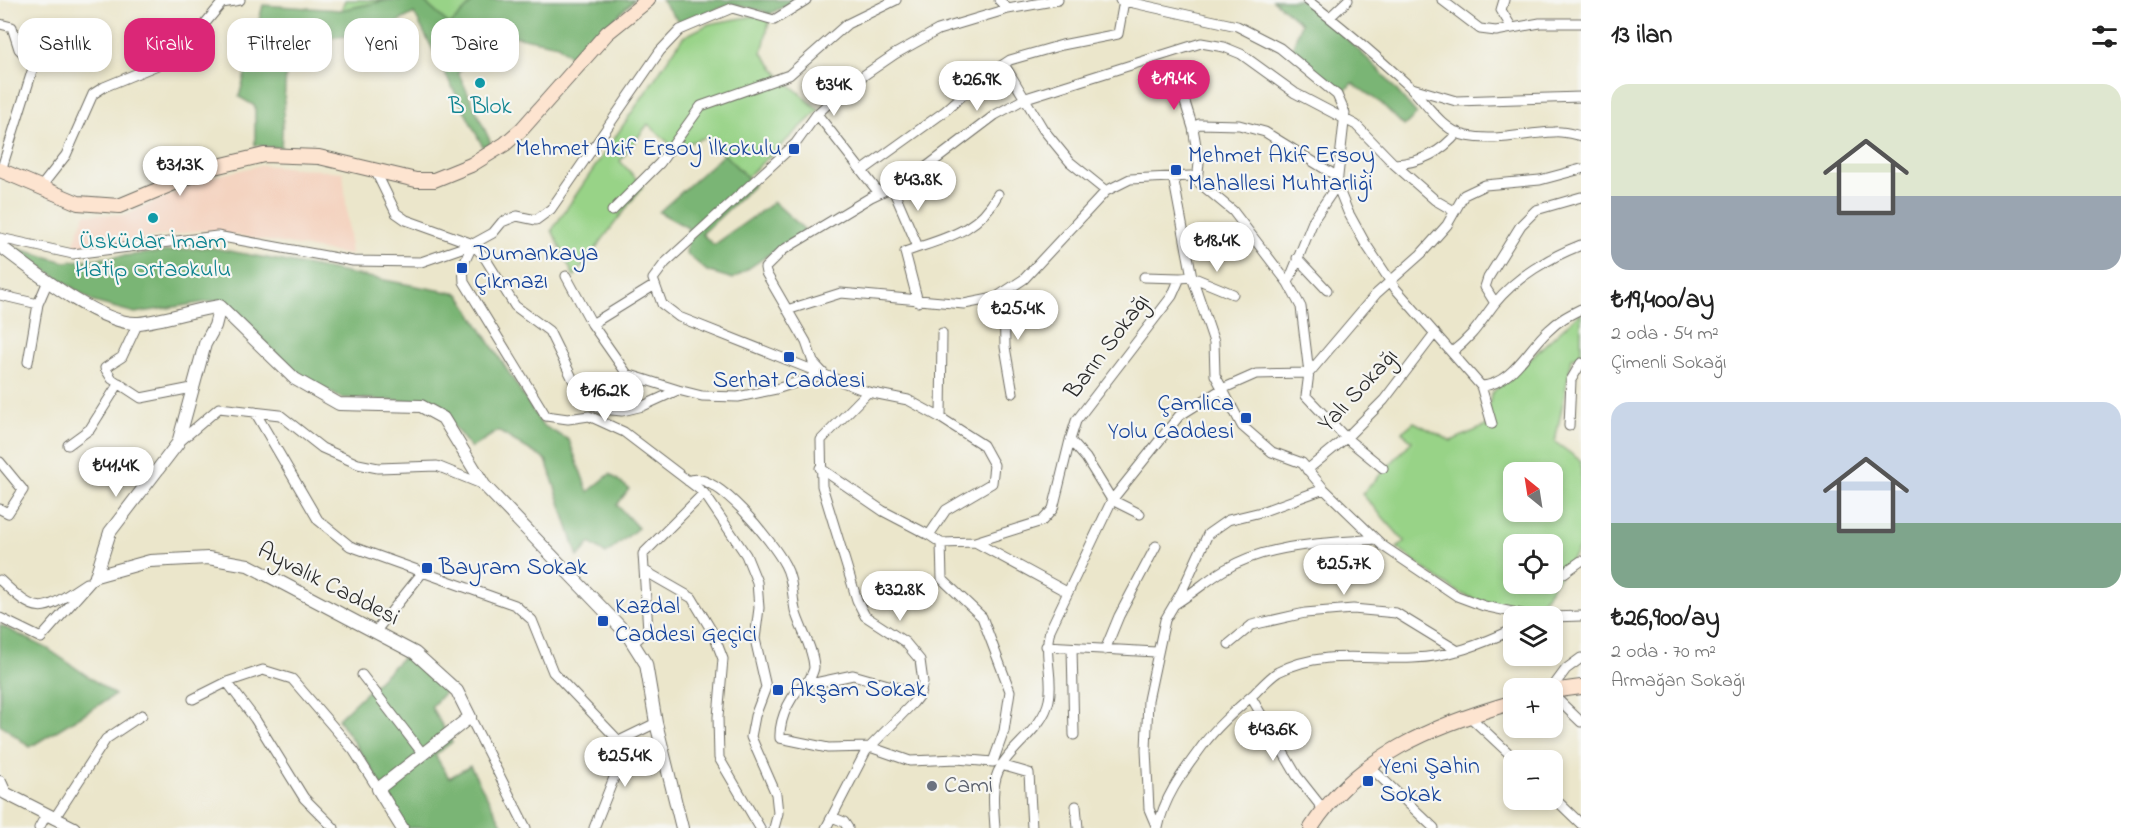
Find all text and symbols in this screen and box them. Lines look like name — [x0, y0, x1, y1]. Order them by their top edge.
text: 13 ilan — [1611, 17, 1672, 55]
chip: Satılık — [18, 18, 112, 72]
chip: Kiralık — [124, 18, 215, 72]
chip: Filtreler — [227, 18, 332, 72]
chip: Yeni — [344, 18, 419, 72]
chip: Daire — [431, 18, 519, 72]
icon: filters — [2088, 20, 2121, 53]
pin: ₺19.4K — [1125, 60, 1223, 111]
pin: ₺26.9K — [928, 61, 1026, 112]
text: ₺19.4K — [1152, 65, 1196, 94]
pin: ₺34K — [798, 66, 870, 117]
text: ₺26.9K — [953, 66, 1001, 95]
text: ₺34K — [816, 71, 852, 100]
marker: B Blok — [473, 76, 487, 90]
place label: B Blok — [447, 90, 512, 125]
icon: home — [1812, 123, 1920, 231]
place label: Mehmet Akif Ersoy İlkokulu — [515, 132, 782, 168]
place label: Mehmet Akif Ersoy Mahallesi Muhtarliği — [1188, 139, 1375, 202]
marker: Mehmet Akif Ersoy İlkokulu — [787, 142, 801, 156]
pin: ₺31.3K — [131, 146, 229, 197]
text: ₺31.3K — [157, 151, 203, 180]
pin: ₺43.8K — [869, 161, 967, 212]
marker: Mehmet Akif Ersoy Mahallesi Muhtarliği — [1169, 163, 1183, 177]
text: ₺43.8K — [894, 166, 942, 195]
marker: Üsküdar İmam Hatip Ortaokulu — [146, 211, 160, 225]
pin: ₺18.4K — [1168, 222, 1266, 273]
place label: Üsküdar İmam Hatip Ortaokulu — [75, 225, 231, 288]
text: ₺18.4K — [1194, 227, 1240, 256]
place label: Dumankaya Çıkmazı — [473, 237, 598, 300]
marker: Dumankaya Çıkmazı — [455, 261, 469, 275]
text: ₺19,400/ay — [1611, 282, 1714, 320]
street label: Barın Sokağı — [1056, 287, 1159, 408]
pin: ₺25.4K — [969, 290, 1067, 341]
text: ₺25.4K — [991, 295, 1045, 324]
text: 2 oda · 54 m² — [1611, 320, 1719, 349]
street label: Yalı Sokağı — [1311, 341, 1407, 441]
text: Çimenli Sokağı — [1611, 349, 1727, 378]
marker: Serhat Caddesi — [782, 350, 796, 364]
place label: Serhat Caddesi — [713, 364, 865, 399]
pin: ₺16.2K — [556, 372, 654, 423]
text: ₺16.2K — [581, 377, 629, 406]
place label: Çamlica Yolu Caddesi — [1108, 387, 1234, 450]
marker: Çamlica Yolu Caddesi — [1239, 411, 1253, 425]
icon: home — [1812, 441, 1920, 549]
pin: ₺41.4K — [67, 447, 165, 498]
text: ₺41.4K — [93, 452, 139, 481]
north arrow — [1503, 462, 1563, 522]
map controls — [1503, 462, 1563, 810]
street label: Ayvalık Caddesi — [250, 534, 405, 637]
button: locate — [1503, 534, 1563, 594]
pin: ₺25.7K — [1295, 545, 1393, 596]
text: ₺25.7K — [1317, 550, 1371, 579]
place label: Bayram Sokak — [438, 551, 588, 587]
marker: Bayram Sokak — [420, 561, 434, 575]
pin: ₺32.8K — [851, 571, 949, 622]
text: ₺32.8K — [875, 576, 925, 605]
place label: Kazdal Caddesi Geçici — [615, 590, 757, 653]
text: ₺26,900/ay — [1611, 600, 1720, 638]
button: layers — [1503, 606, 1563, 666]
marker: Kazdal Caddesi Geçici — [596, 614, 610, 628]
text: 2 oda · 70 m² — [1611, 638, 1716, 667]
text: Armağan Sokağı — [1611, 667, 1745, 696]
place label: Akşam Sokak — [790, 673, 927, 708]
button: + — [1503, 678, 1563, 738]
marker: Akşam Sokak — [771, 683, 785, 697]
pin: ₺43.6K — [1224, 711, 1322, 762]
text: ₺43.6K — [1248, 716, 1298, 745]
pin: ₺25.4K — [576, 737, 674, 788]
text: ₺25.4K — [598, 742, 652, 771]
place label: Yeni Şahin Sokak — [1380, 750, 1480, 813]
button: − — [1503, 750, 1563, 810]
place label: Cami — [944, 769, 993, 804]
marker: Yeni Şahin Sokak — [1361, 774, 1375, 788]
marker: Cami — [925, 779, 939, 793]

